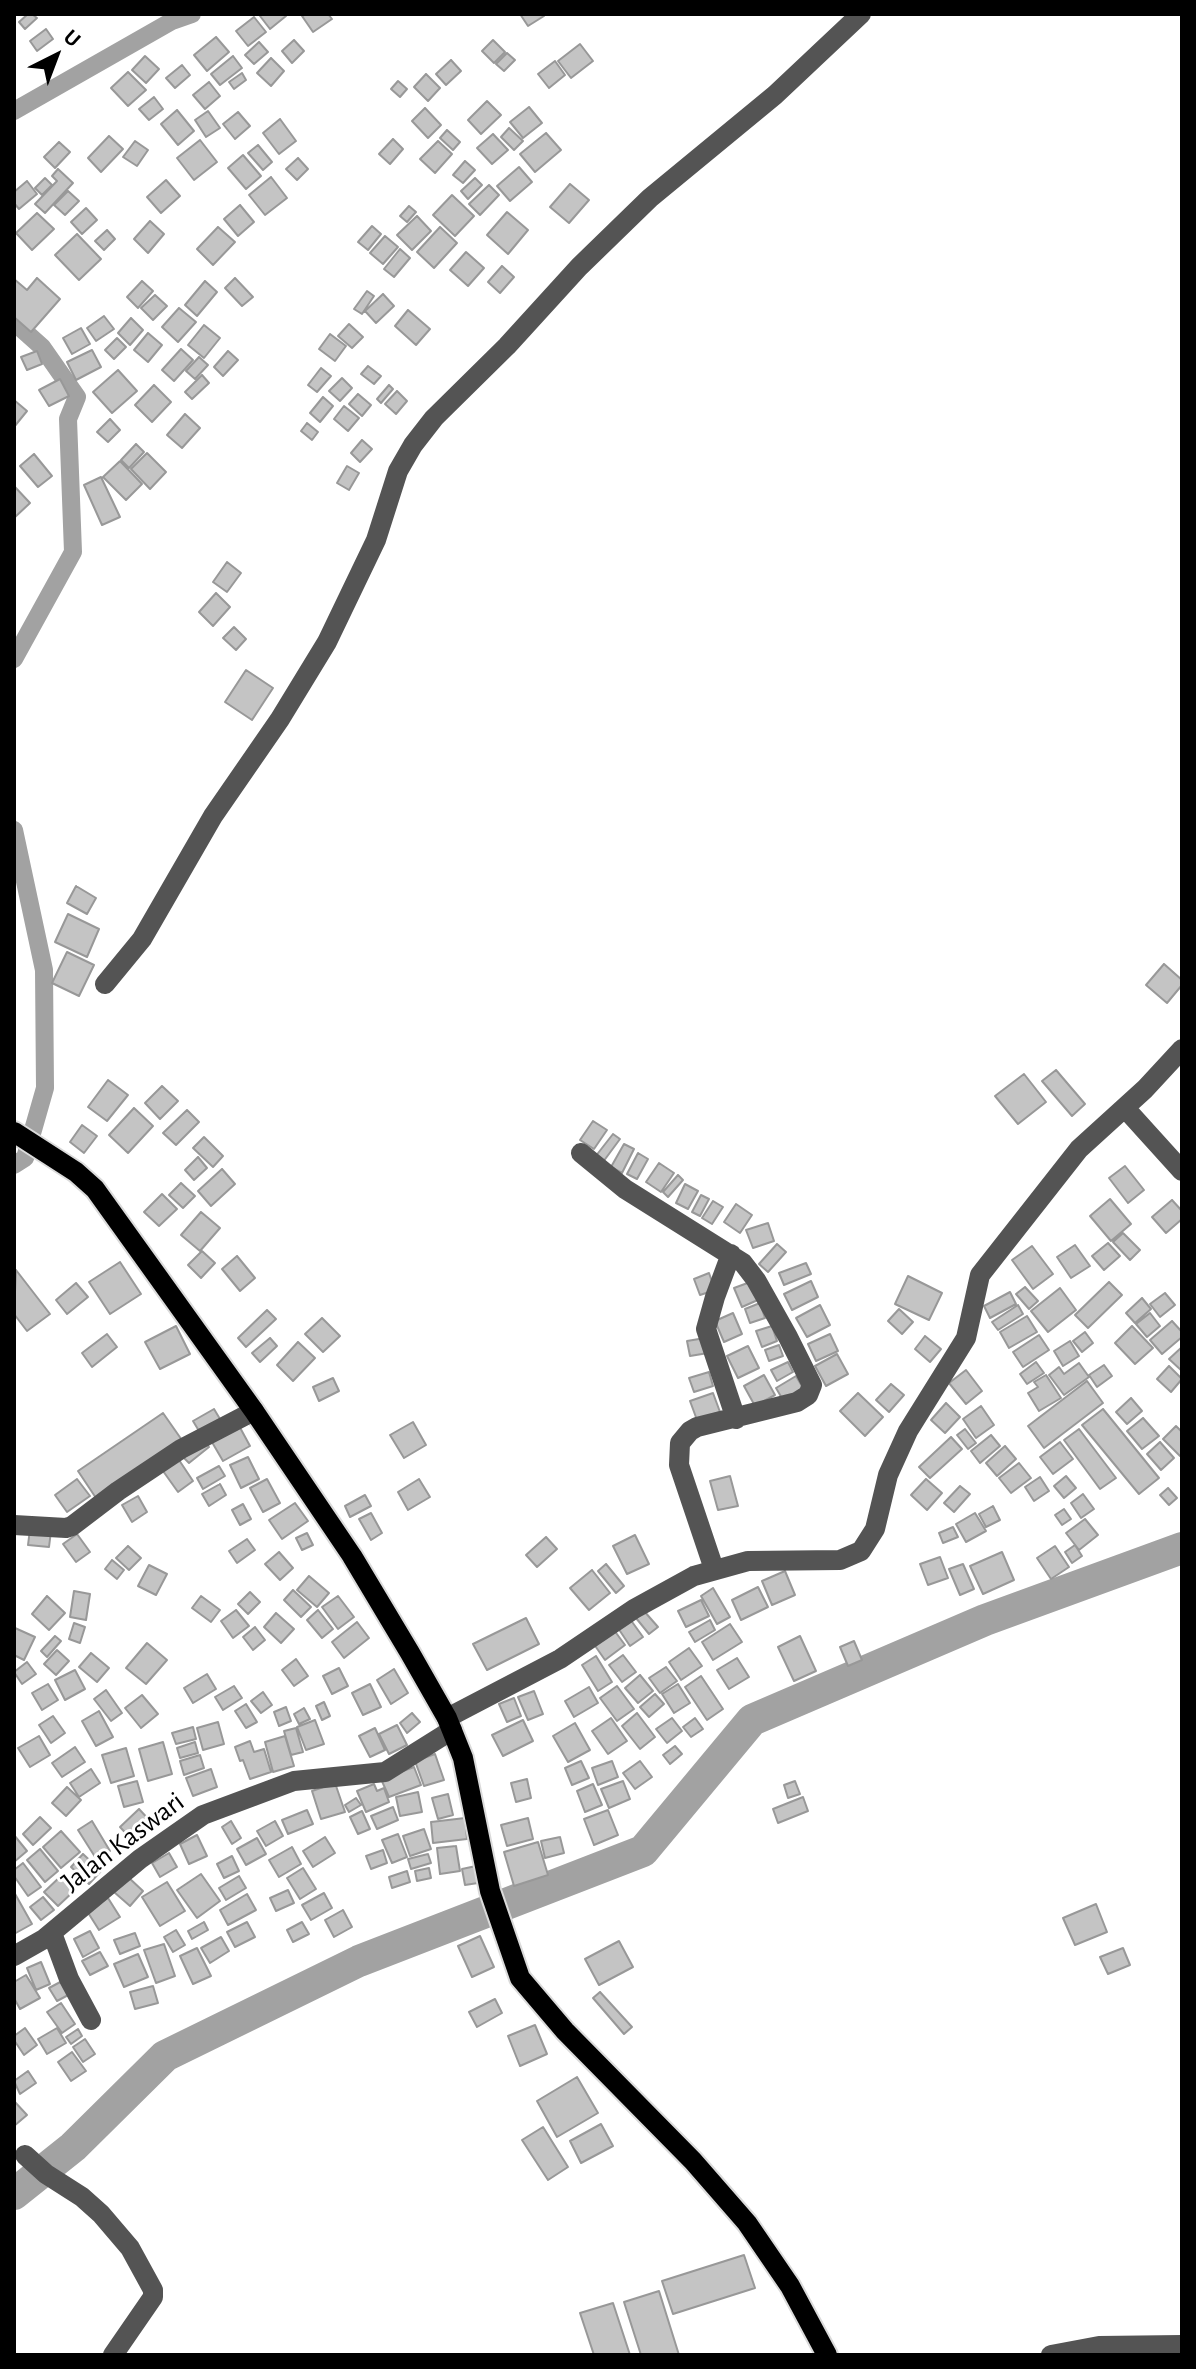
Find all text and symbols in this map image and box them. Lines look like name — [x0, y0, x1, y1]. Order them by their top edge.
north arrow — [16, 16, 96, 96]
text: U — [59, 25, 85, 51]
street label: Jalan Kaswari — [55, 1785, 191, 1899]

